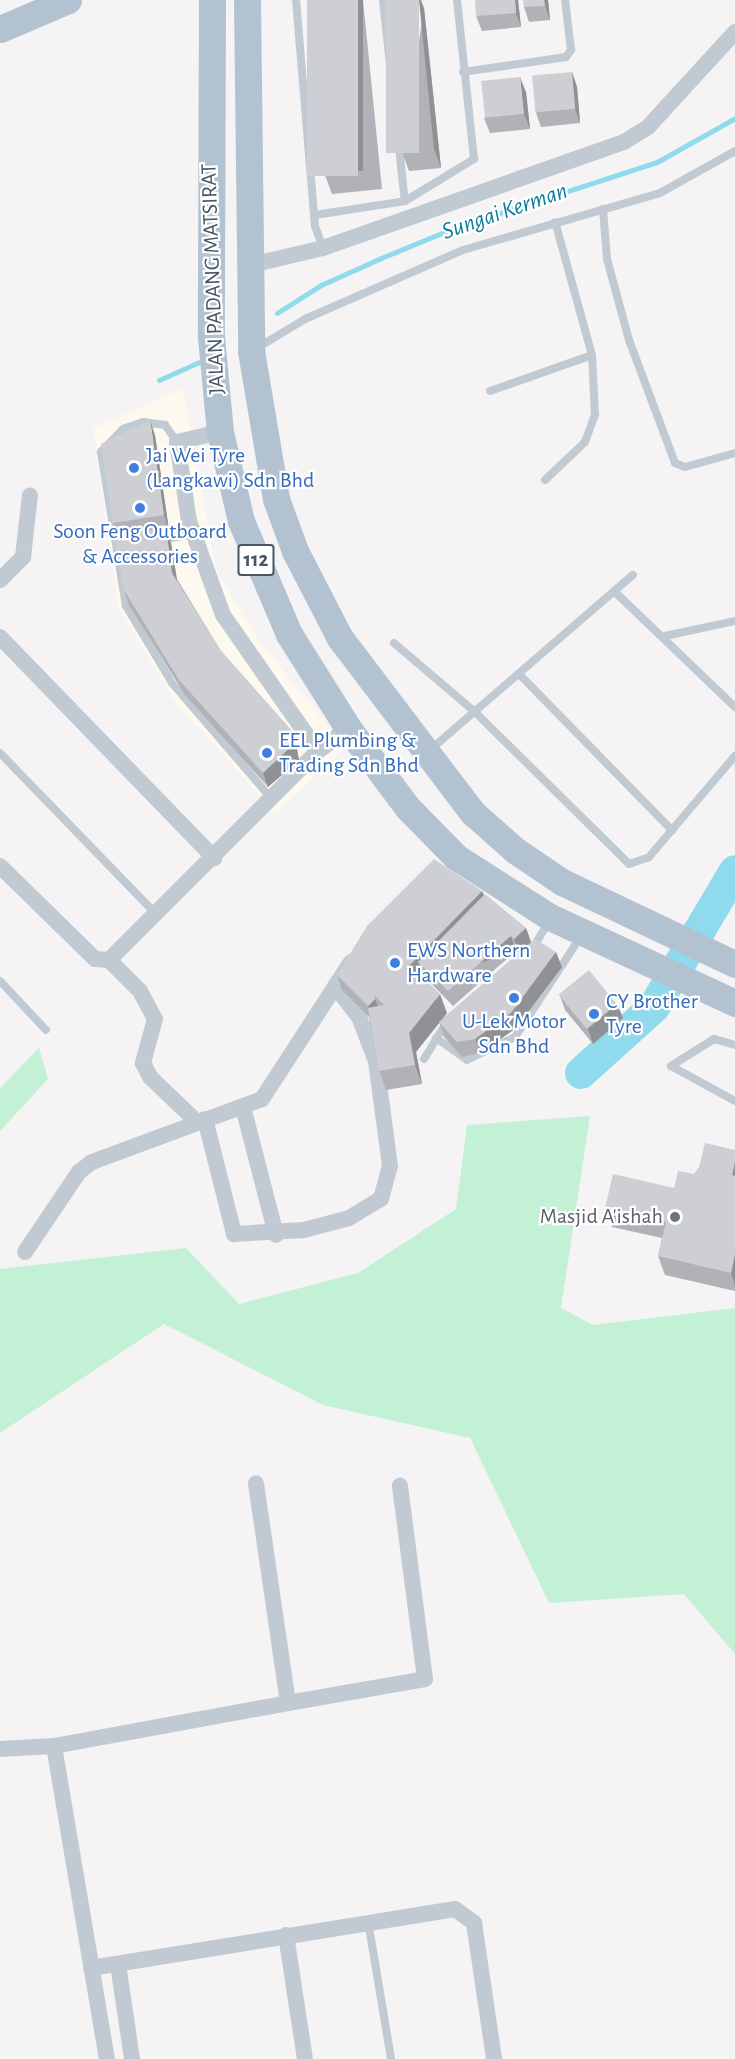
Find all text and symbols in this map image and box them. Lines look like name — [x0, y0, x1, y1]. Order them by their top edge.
street label: JALAN PADANG MATSIRAT — [196, 163, 230, 395]
water label: Sungai Kerman — [438, 177, 572, 247]
place label: Jai Wei Tyre (Langkawi) Sdn Bhd — [146, 442, 314, 494]
marker: Jai Wei Tyre (Langkawi) Sdn Bhd — [127, 461, 141, 475]
marker: Soon Feng Outboard & Accessories — [133, 501, 147, 515]
place label: Soon Feng Outboard & Accessories — [53, 518, 227, 570]
road number: 112 — [236, 542, 276, 578]
place label: EEL Plumbing & Trading Sdn Bhd — [279, 727, 419, 778]
marker: EEL Plumbing & Trading Sdn Bhd — [260, 746, 274, 760]
place label: EWS Northern Hardware — [407, 937, 530, 988]
marker: EWS Northern Hardware — [388, 956, 402, 970]
place label: CY Brother Tyre — [606, 988, 698, 1040]
marker: U-Lek Motor Sdn Bhd — [507, 991, 521, 1005]
marker: CY Brother Tyre — [587, 1007, 601, 1021]
place label: U-Lek Motor Sdn Bhd — [462, 1008, 566, 1060]
place label: Masjid A'ishah — [540, 1204, 663, 1230]
marker: Masjid A'ishah — [668, 1210, 682, 1224]

